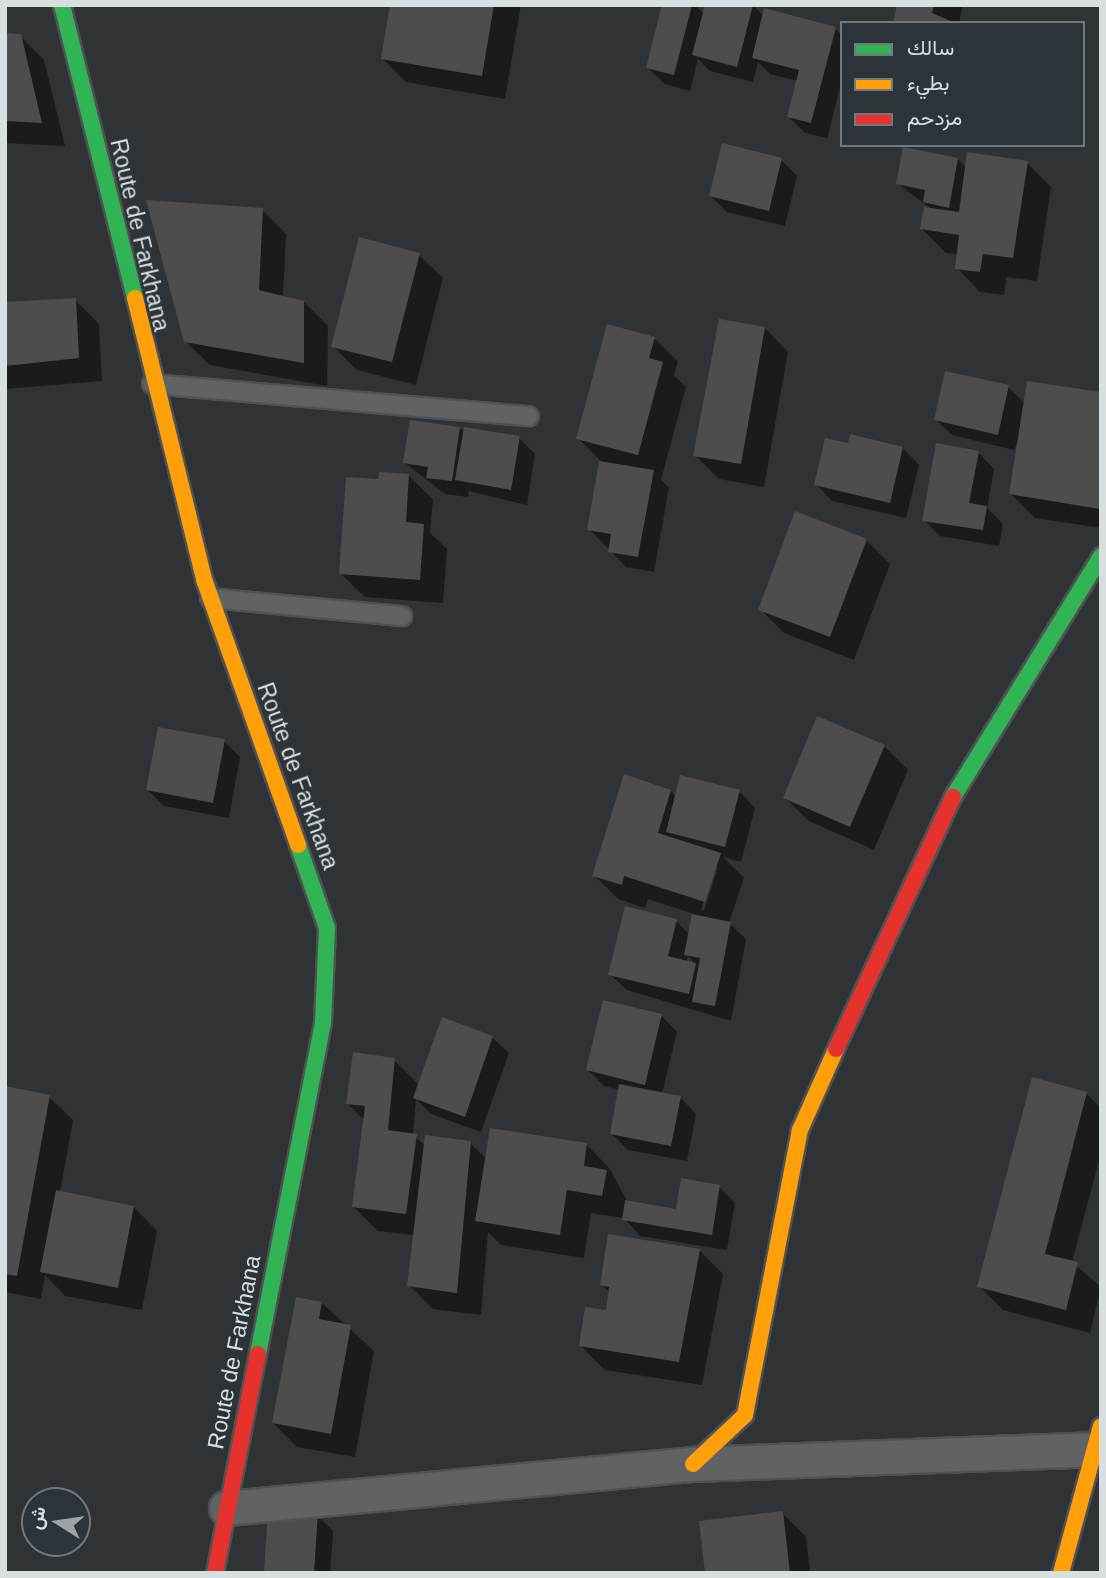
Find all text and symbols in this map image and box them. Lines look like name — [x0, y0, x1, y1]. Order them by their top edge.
legend — [840, 21, 1085, 147]
text: سالك — [907, 36, 954, 59]
text: بطيء — [907, 71, 950, 94]
text: مزدحم — [907, 106, 962, 129]
street label: Route de Farkhana — [104, 136, 176, 334]
street label: Route de Farkhana — [251, 679, 345, 873]
street label: Route de Farkhana — [202, 1253, 266, 1451]
north arrow — [21, 1487, 91, 1557]
text: ش — [24, 1505, 50, 1531]

